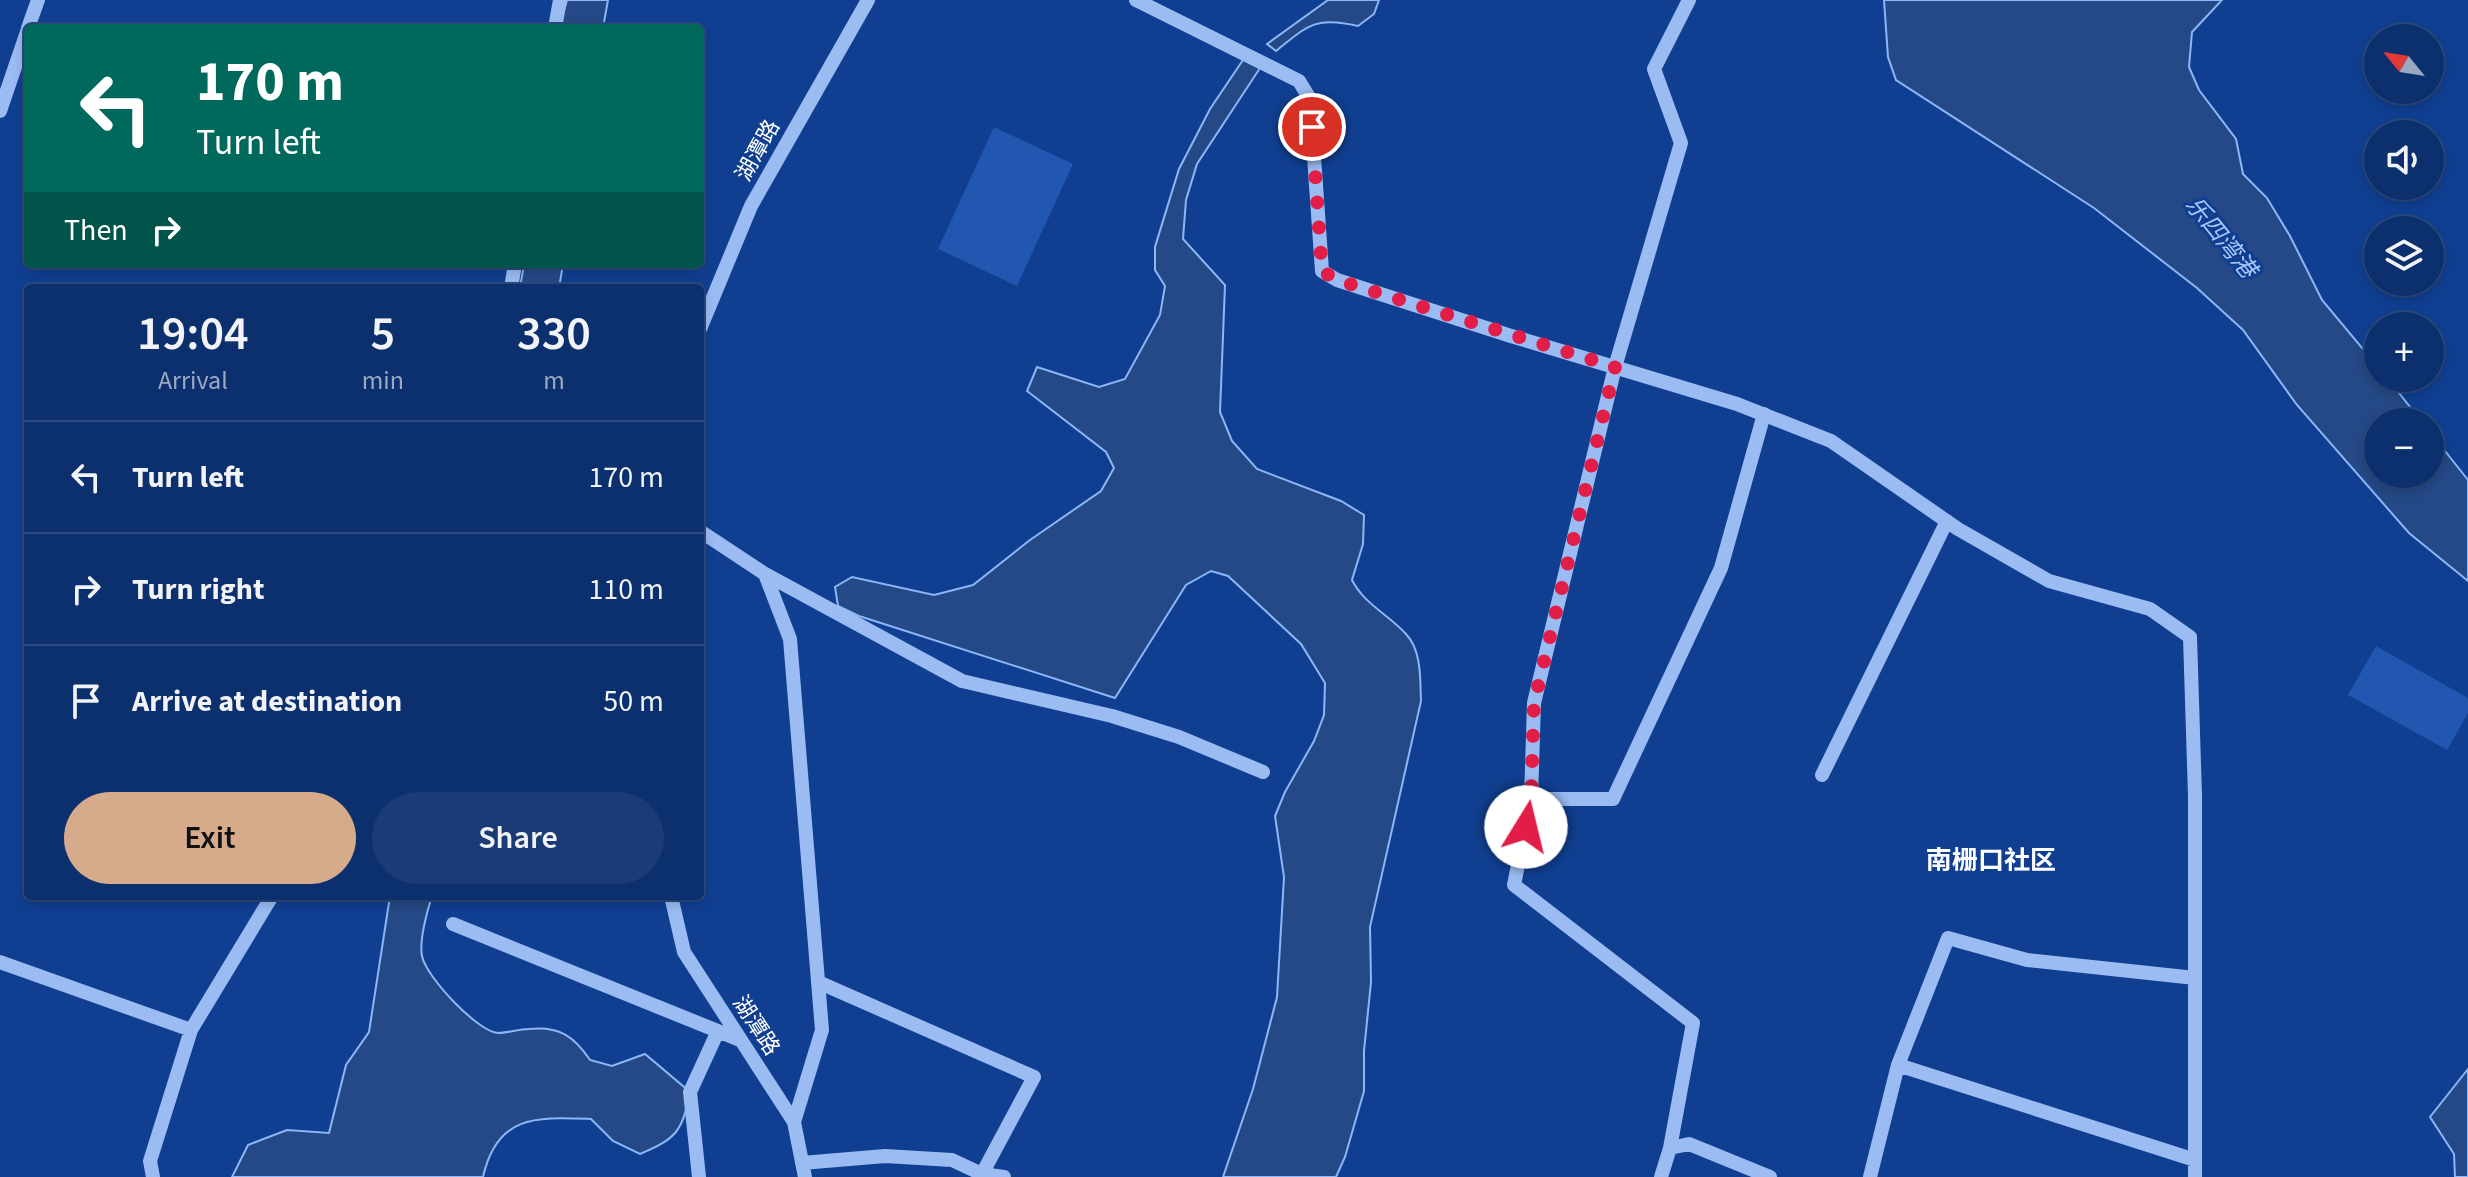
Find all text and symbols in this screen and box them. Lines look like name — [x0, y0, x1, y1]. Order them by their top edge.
north arrow — [2364, 24, 2444, 104]
map controls — [2364, 24, 2444, 488]
text: 170 m — [196, 43, 344, 122]
icon: left — [64, 56, 168, 160]
pin — [1278, 93, 1346, 161]
icon: arrive — [1290, 105, 1334, 149]
street label: 湖潭路 — [728, 114, 788, 187]
text: Turn left — [196, 117, 321, 168]
button: sound — [2364, 120, 2444, 200]
water label: 乐四湾港 — [2177, 189, 2266, 288]
icon: right — [144, 208, 188, 252]
text: Then — [64, 209, 128, 252]
button: layers — [2364, 216, 2444, 296]
text: 19:04 — [137, 300, 249, 368]
text: 5 — [371, 300, 395, 368]
text: 330 — [517, 300, 591, 368]
button: + — [2364, 312, 2444, 392]
text: Arrival — [158, 362, 228, 399]
text: min — [362, 362, 404, 399]
text: m — [543, 362, 565, 399]
button: − — [2364, 408, 2444, 488]
icon: left — [64, 455, 108, 499]
text: Turn left — [132, 456, 244, 499]
text: 170 m — [588, 456, 664, 499]
icon: right — [64, 567, 108, 611]
text: Turn right — [132, 568, 264, 611]
text: 110 m — [588, 568, 664, 611]
icon: arrive — [64, 679, 108, 723]
text: Arrive at destination — [132, 680, 402, 723]
text: 50 m — [603, 680, 664, 723]
position arrow — [1484, 785, 1568, 869]
button: Exit — [64, 792, 356, 884]
button: Share — [372, 792, 664, 884]
district label: 南栅口社区 — [1926, 842, 2056, 879]
street label: 湖潭路 — [725, 989, 788, 1062]

